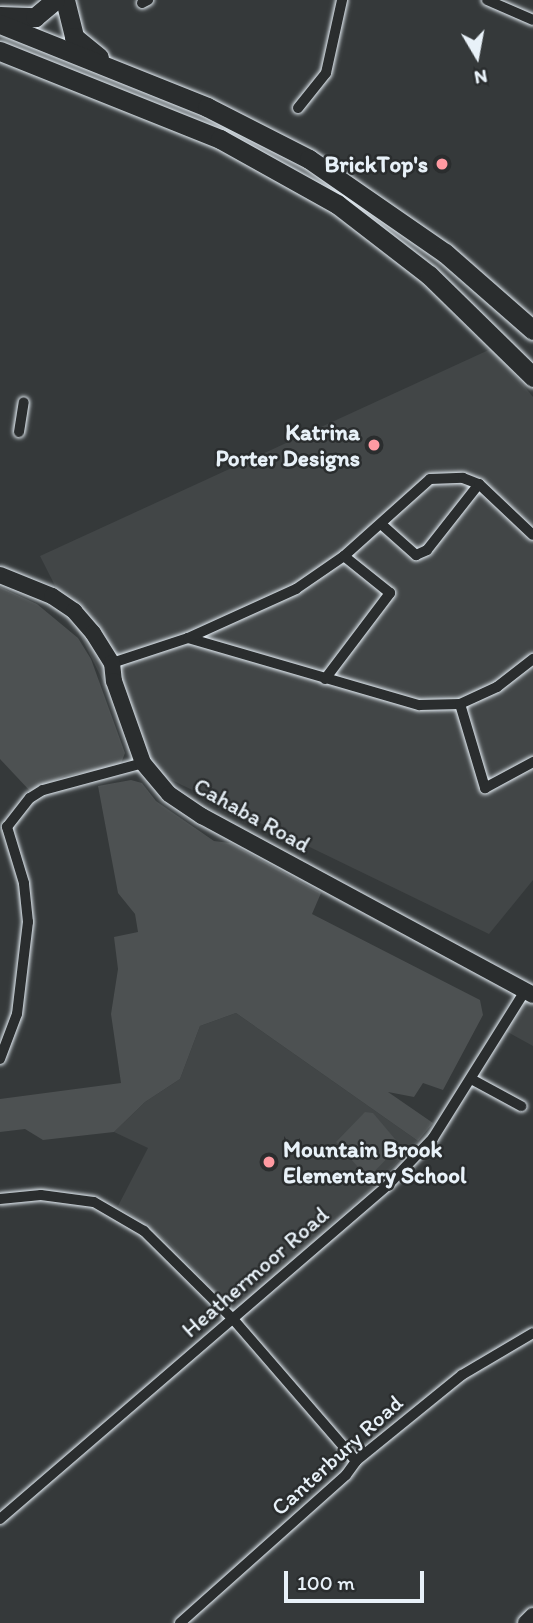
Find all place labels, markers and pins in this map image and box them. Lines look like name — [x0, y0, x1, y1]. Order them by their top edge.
place label: BrickTop's — [324, 150, 428, 178]
marker: BrickTop's — [434, 156, 450, 172]
place label: Katrina Porter Designs — [216, 418, 360, 472]
marker: Katrina Porter Designs — [366, 437, 382, 453]
place label: Mountain Brook Elementary School — [283, 1135, 466, 1189]
marker: Mountain Brook Elementary School — [261, 1154, 277, 1170]

